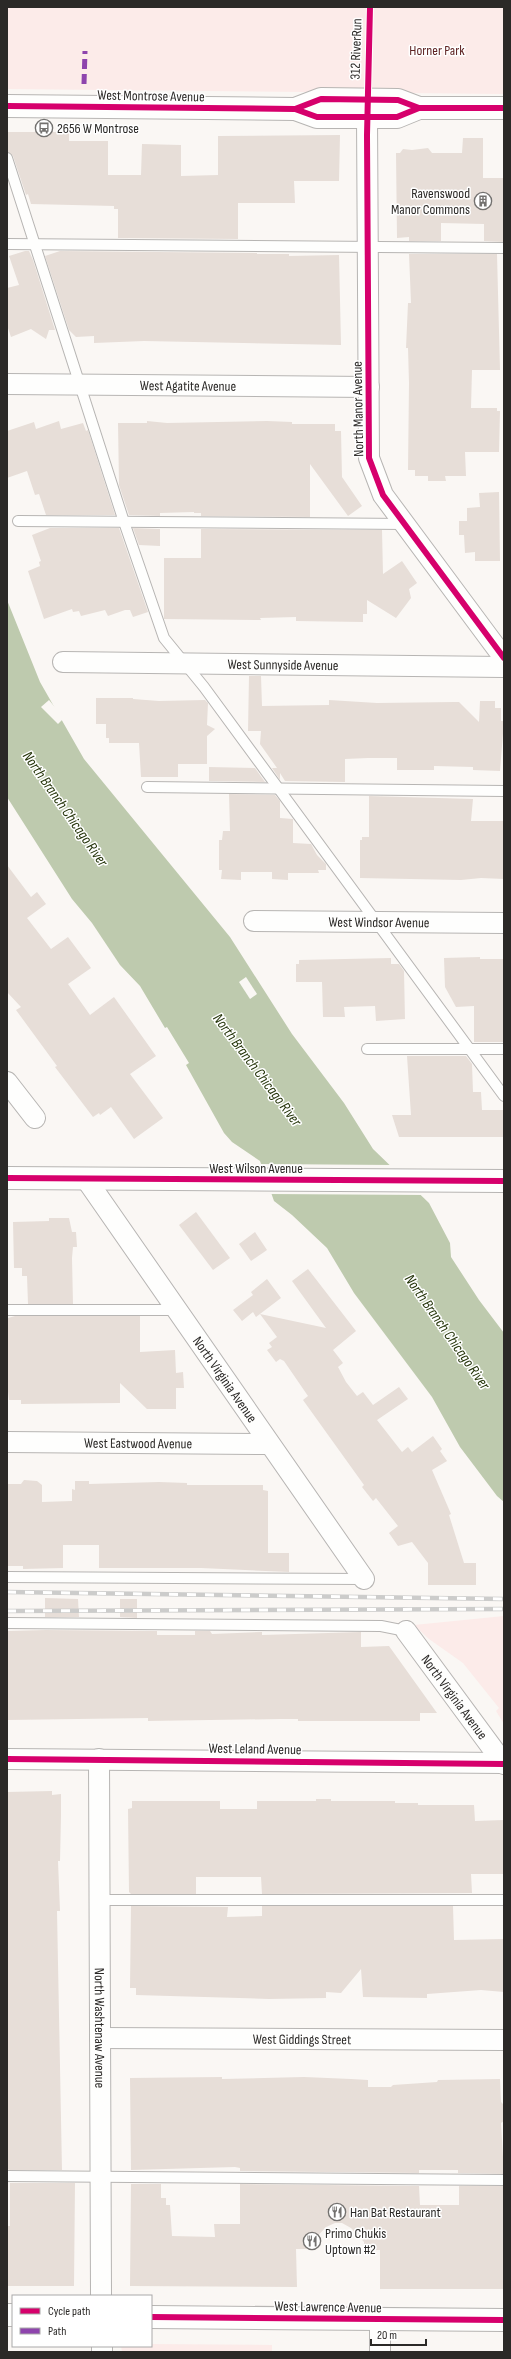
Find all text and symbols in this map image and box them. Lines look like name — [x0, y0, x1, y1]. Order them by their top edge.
street label: 312 RiverRun — [346, 18, 366, 80]
park label: Horner Park — [409, 42, 465, 59]
street label: West Montrose Avenue — [97, 87, 205, 105]
bus stop icon: 2656 W Montrose — [34, 118, 54, 138]
place label: 2656 W Montrose — [57, 120, 139, 137]
place label: Ravenswood Manor Commons — [391, 185, 470, 218]
building icon: Ravenswood Manor Commons — [473, 191, 493, 211]
street label: North Manor Avenue — [349, 361, 367, 457]
street label: West Agatite Avenue — [140, 377, 236, 394]
street label: West Sunnyside Avenue — [227, 655, 339, 674]
water label: North Branch Chicago River — [18, 748, 112, 871]
street label: West Windsor Avenue — [328, 913, 430, 931]
water label: North Branch Chicago River — [208, 1010, 306, 1131]
street label: West Wilson Avenue — [209, 1160, 303, 1177]
water label: North Branch Chicago River — [400, 1271, 494, 1394]
street label: North Virginia Avenue — [189, 1333, 261, 1426]
street label: West Eastwood Avenue — [84, 1434, 192, 1452]
street label: North Virginia Avenue — [418, 1651, 491, 1743]
street label: West Leland Avenue — [208, 1740, 302, 1758]
street label: North Washtenaw Avenue — [91, 1968, 109, 2088]
street label: West Giddings Street — [253, 2030, 351, 2048]
restaurant icon: Han Bat Restaurant — [327, 2202, 347, 2222]
place label: Han Bat Restaurant — [350, 2204, 441, 2221]
place label: Primo Chukis Uptown #2 — [325, 2225, 386, 2258]
restaurant icon: Primo Chukis Uptown #2 — [302, 2231, 322, 2251]
legend — [12, 2295, 152, 2347]
street label: West Lawrence Avenue — [274, 2298, 382, 2316]
text: Cycle path — [48, 2304, 90, 2319]
scale bar — [371, 2321, 426, 2347]
text: Path — [48, 2324, 66, 2339]
text: 20 m — [377, 2328, 397, 2343]

